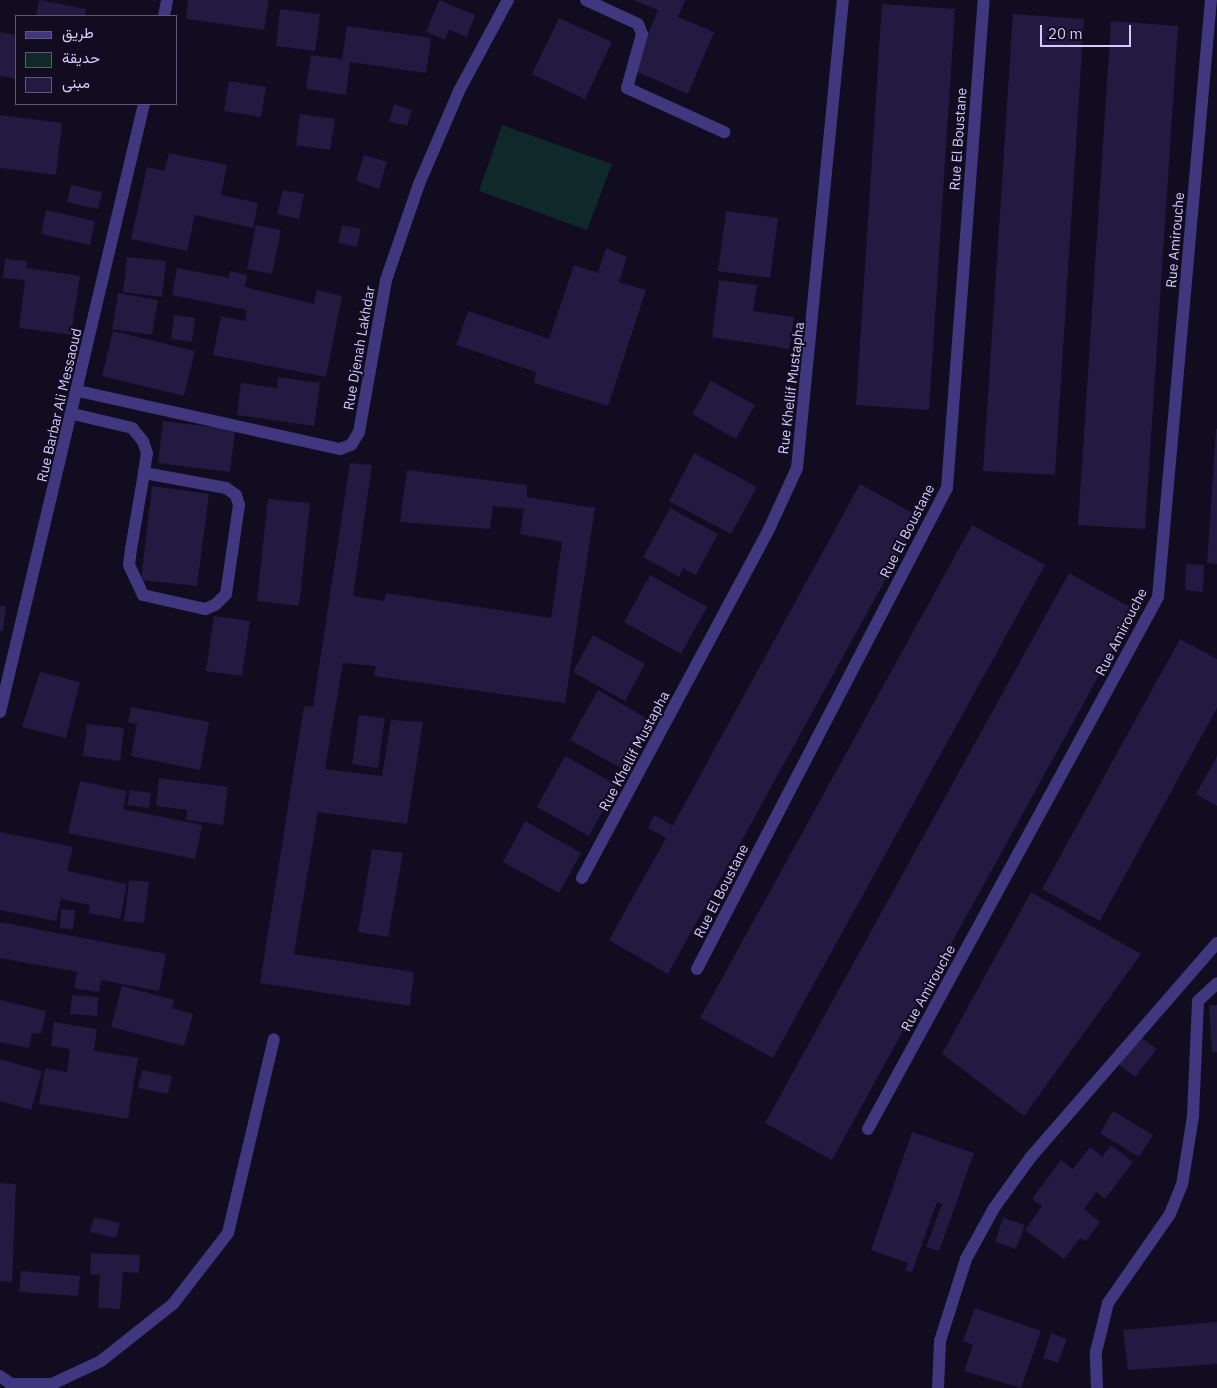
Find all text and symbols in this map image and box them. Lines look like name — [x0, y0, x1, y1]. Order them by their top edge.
legend — [15, 15, 178, 105]
scale bar — [1042, 15, 1133, 47]
text: طريق — [62, 23, 94, 42]
text: 20 m — [1048, 24, 1083, 43]
text: حديقة — [62, 48, 100, 67]
text: مبنى — [62, 73, 90, 92]
street label: Rue El Boustane — [946, 87, 970, 191]
street label: Rue Amirouche — [1162, 191, 1188, 289]
street label: Rue Djenah Lakhdar — [340, 285, 378, 411]
street label: Rue Khellif Mustapha — [775, 321, 807, 455]
street label: Rue Barbar Ali Messaoud — [33, 326, 85, 484]
street label: Rue El Boustane — [876, 481, 938, 581]
street label: Rue Amirouche — [1092, 585, 1150, 679]
street label: Rue Khellif Mustapha — [595, 688, 673, 814]
street label: Rue El Boustane — [690, 841, 752, 941]
street label: Rue Amirouche — [897, 942, 959, 1034]

